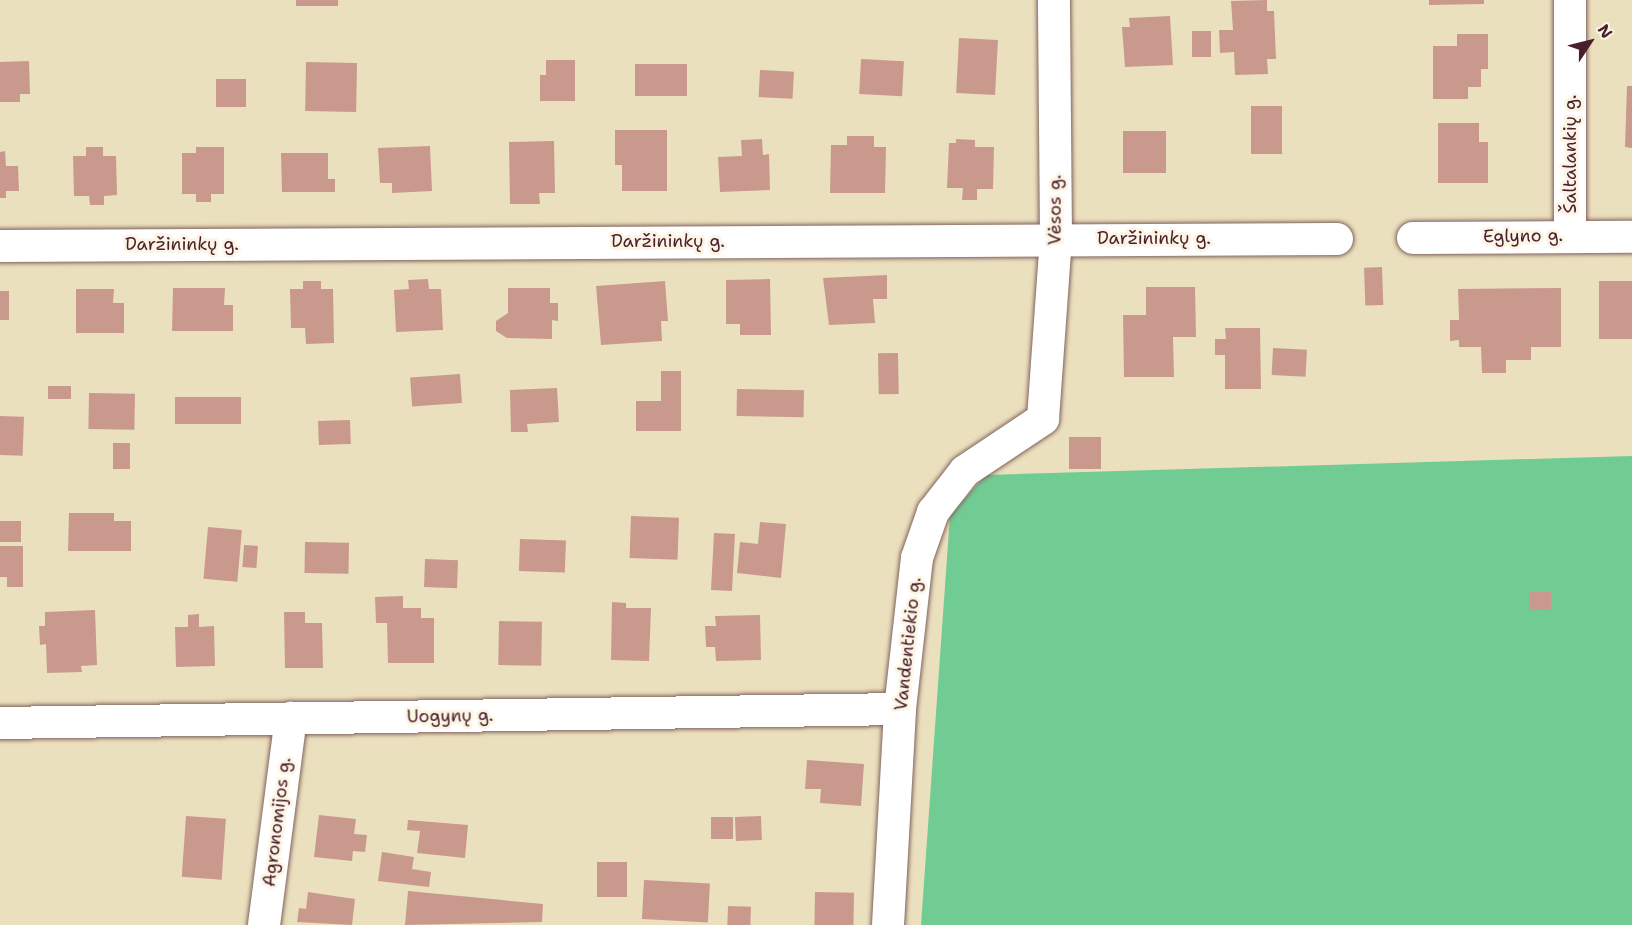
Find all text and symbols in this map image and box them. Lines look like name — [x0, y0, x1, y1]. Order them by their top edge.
north arrow — [1560, 12, 1620, 72]
text: N — [1593, 20, 1617, 43]
street label: Šaltalankių g. — [1559, 95, 1581, 213]
street label: Vėsos g. — [1044, 175, 1066, 245]
street label: Eglyno g. — [1483, 225, 1563, 247]
street label: Daržininkų g. — [1097, 227, 1211, 249]
street label: Daržininkų g. — [611, 230, 725, 252]
street label: Daržininkų g. — [125, 233, 239, 255]
street label: Vandentiekio g. — [890, 576, 926, 712]
street label: Uogynų g. — [406, 704, 494, 728]
street label: Agronomijos g. — [258, 756, 296, 888]

